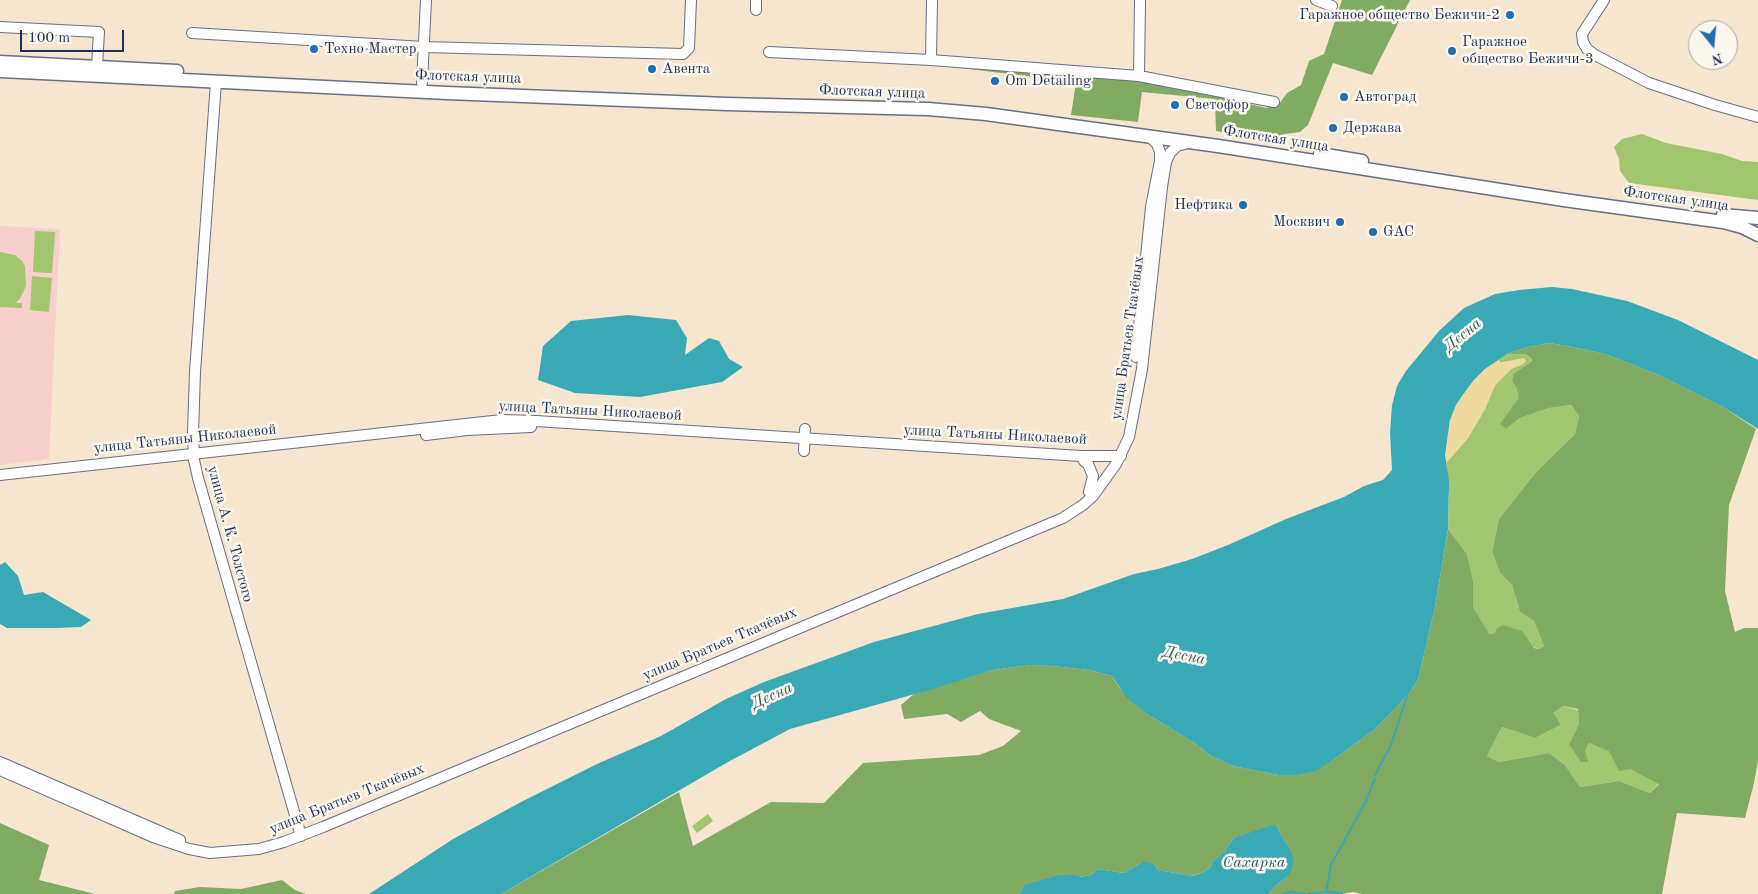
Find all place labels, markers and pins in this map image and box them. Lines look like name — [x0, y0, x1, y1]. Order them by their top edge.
place label: Гаражное общество Бежичи-2 — [1299, 6, 1500, 24]
marker: Гаражное общество Бежичи-2 — [1504, 9, 1516, 21]
place label: Гаражное общество Бежичи-3 — [1462, 33, 1594, 68]
place label: Техно Мастер — [324, 40, 417, 58]
marker: Техно Мастер — [308, 43, 320, 55]
marker: Гаражное общество Бежичи-3 — [1446, 45, 1458, 57]
place label: Авента — [662, 60, 710, 78]
marker: Авента — [646, 63, 658, 75]
place label: Om Detailing — [1005, 72, 1091, 90]
marker: Om Detailing — [989, 75, 1001, 87]
place label: Автоград — [1354, 88, 1416, 106]
marker: Автоград — [1338, 91, 1350, 103]
place label: Светофор — [1185, 96, 1249, 114]
marker: Светофор — [1169, 99, 1181, 111]
place label: Держава — [1343, 119, 1402, 137]
marker: Держава — [1327, 122, 1339, 134]
place label: Нефтика — [1174, 196, 1233, 214]
marker: Нефтика — [1237, 199, 1249, 211]
place label: Москвич — [1273, 213, 1330, 231]
marker: Москвич — [1334, 216, 1346, 228]
place label: GAC — [1383, 223, 1414, 241]
marker: GAC — [1367, 226, 1379, 238]

